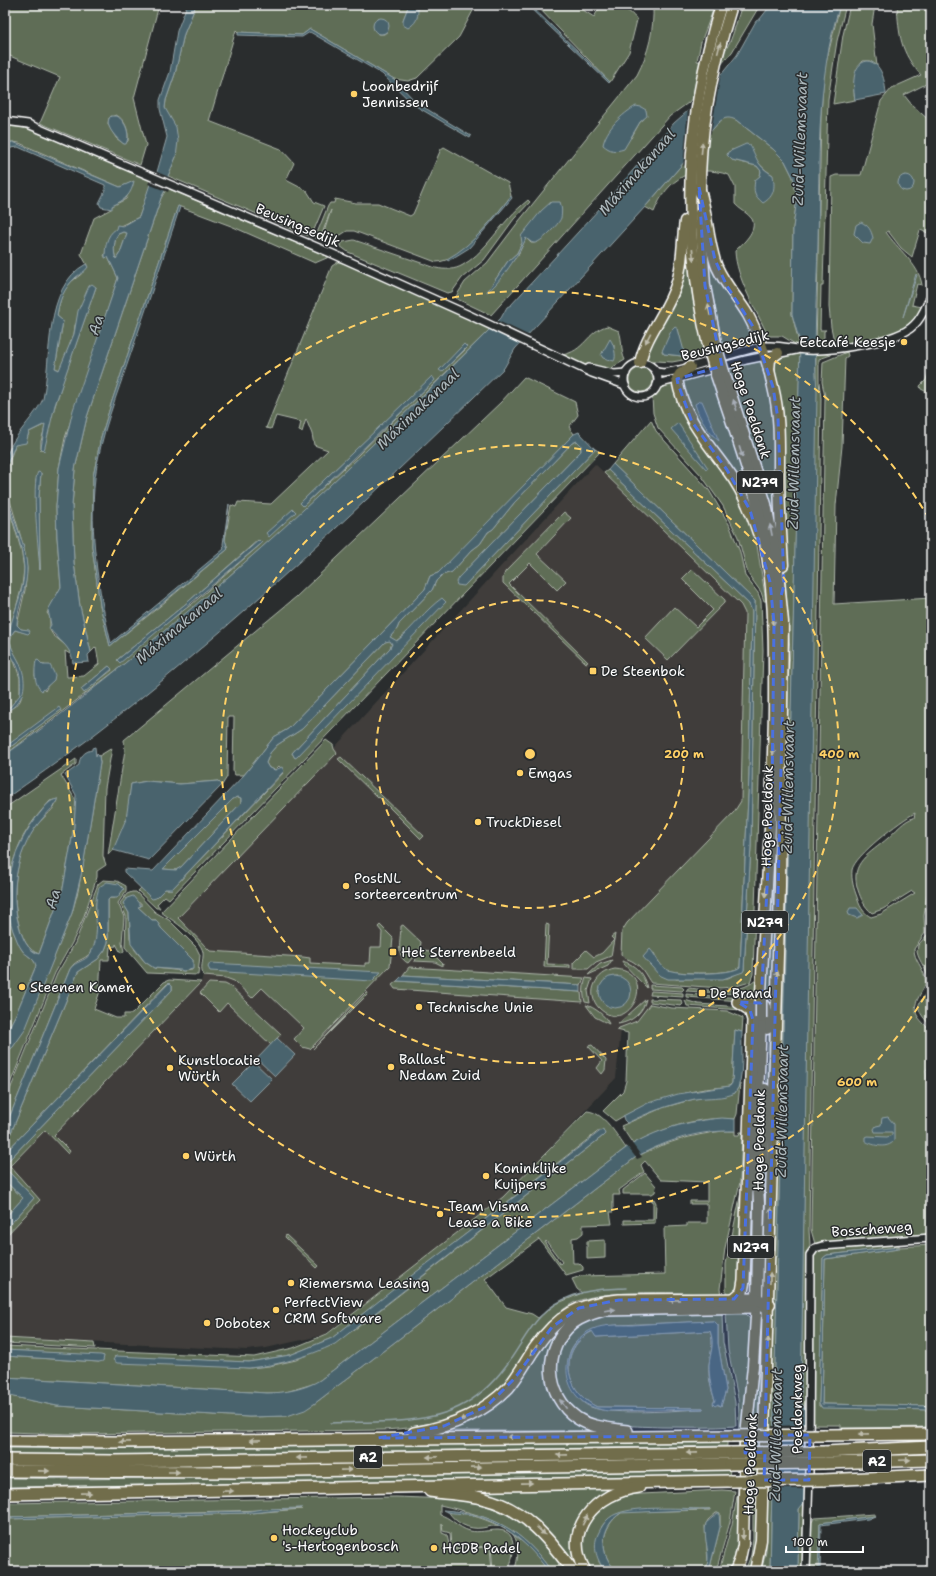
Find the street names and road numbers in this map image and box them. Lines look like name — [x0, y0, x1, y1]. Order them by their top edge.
street label: Beusingsedijk — [253, 199, 343, 251]
street label: Beusingsedijk — [679, 325, 771, 365]
street label: Hoge Poeldonk — [727, 359, 775, 461]
road number: N279 — [737, 471, 783, 493]
street label: Hoge Poeldonk — [757, 765, 777, 867]
road number: N279 — [742, 911, 788, 933]
street label: Hoge Poeldonk — [749, 1089, 769, 1191]
street label: Bosscheweg — [831, 1217, 913, 1241]
road number: N279 — [728, 1236, 774, 1258]
street label: Poeldonkweg — [788, 1364, 806, 1454]
street label: Hoge Poeldonk — [739, 1413, 761, 1515]
road number: A2 — [354, 1446, 382, 1468]
road number: A2 — [863, 1450, 891, 1472]

